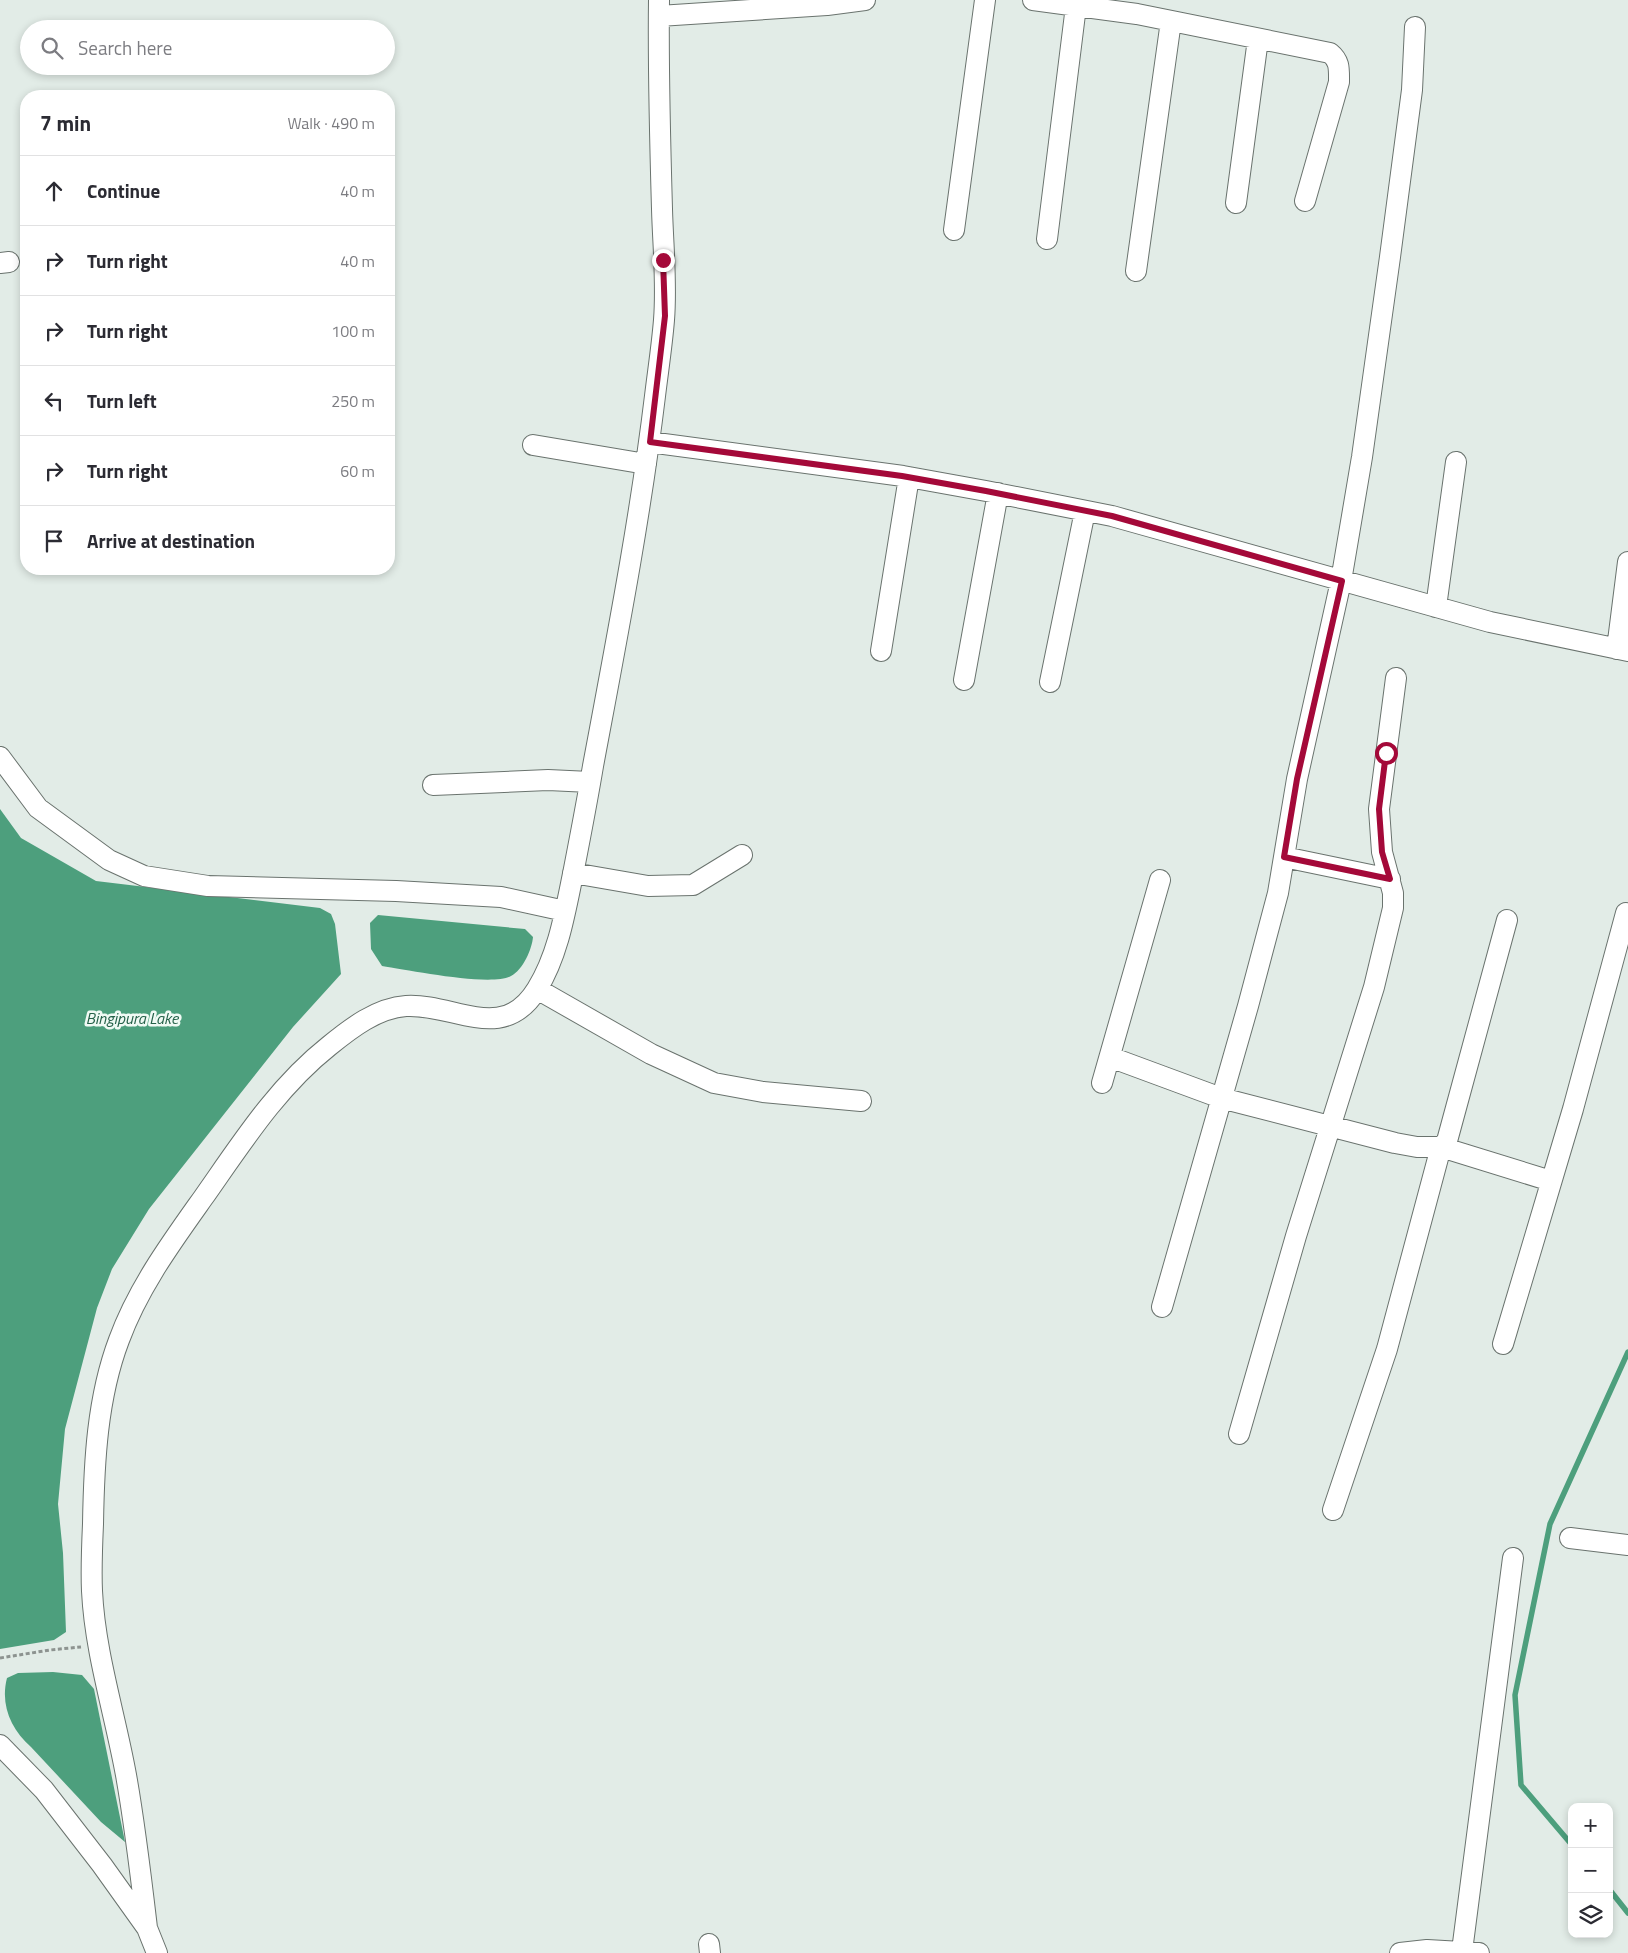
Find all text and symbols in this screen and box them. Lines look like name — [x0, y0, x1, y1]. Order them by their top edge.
search box — [20, 20, 395, 75]
text: Search here — [78, 33, 172, 62]
icon: search — [38, 34, 66, 62]
text: 7 min — [40, 107, 91, 139]
text: Walk · 490 m — [287, 111, 375, 135]
text: Continue — [87, 176, 160, 205]
icon: ahead — [40, 177, 68, 205]
text: 40 m — [340, 179, 375, 203]
text: Turn right — [87, 246, 168, 275]
icon: right — [40, 247, 68, 275]
text: 40 m — [340, 249, 375, 273]
route end — [652, 249, 675, 272]
text: Turn right — [87, 316, 168, 345]
icon: right — [40, 317, 68, 345]
text: 100 m — [331, 319, 375, 343]
text: Turn left — [87, 386, 157, 415]
icon: left — [40, 387, 68, 415]
text: 250 m — [331, 389, 375, 413]
text: Turn right — [87, 456, 168, 485]
icon: right — [40, 457, 68, 485]
text: 60 m — [340, 459, 375, 483]
text: Arrive at destination — [87, 526, 255, 555]
icon: arrive — [40, 527, 68, 555]
route start — [1375, 742, 1398, 765]
water label: Bingipura Lake — [86, 1006, 180, 1030]
map controls — [1568, 1803, 1613, 1938]
button: + — [1568, 1803, 1613, 1848]
button: − — [1568, 1848, 1613, 1893]
button: layers — [1568, 1893, 1613, 1938]

